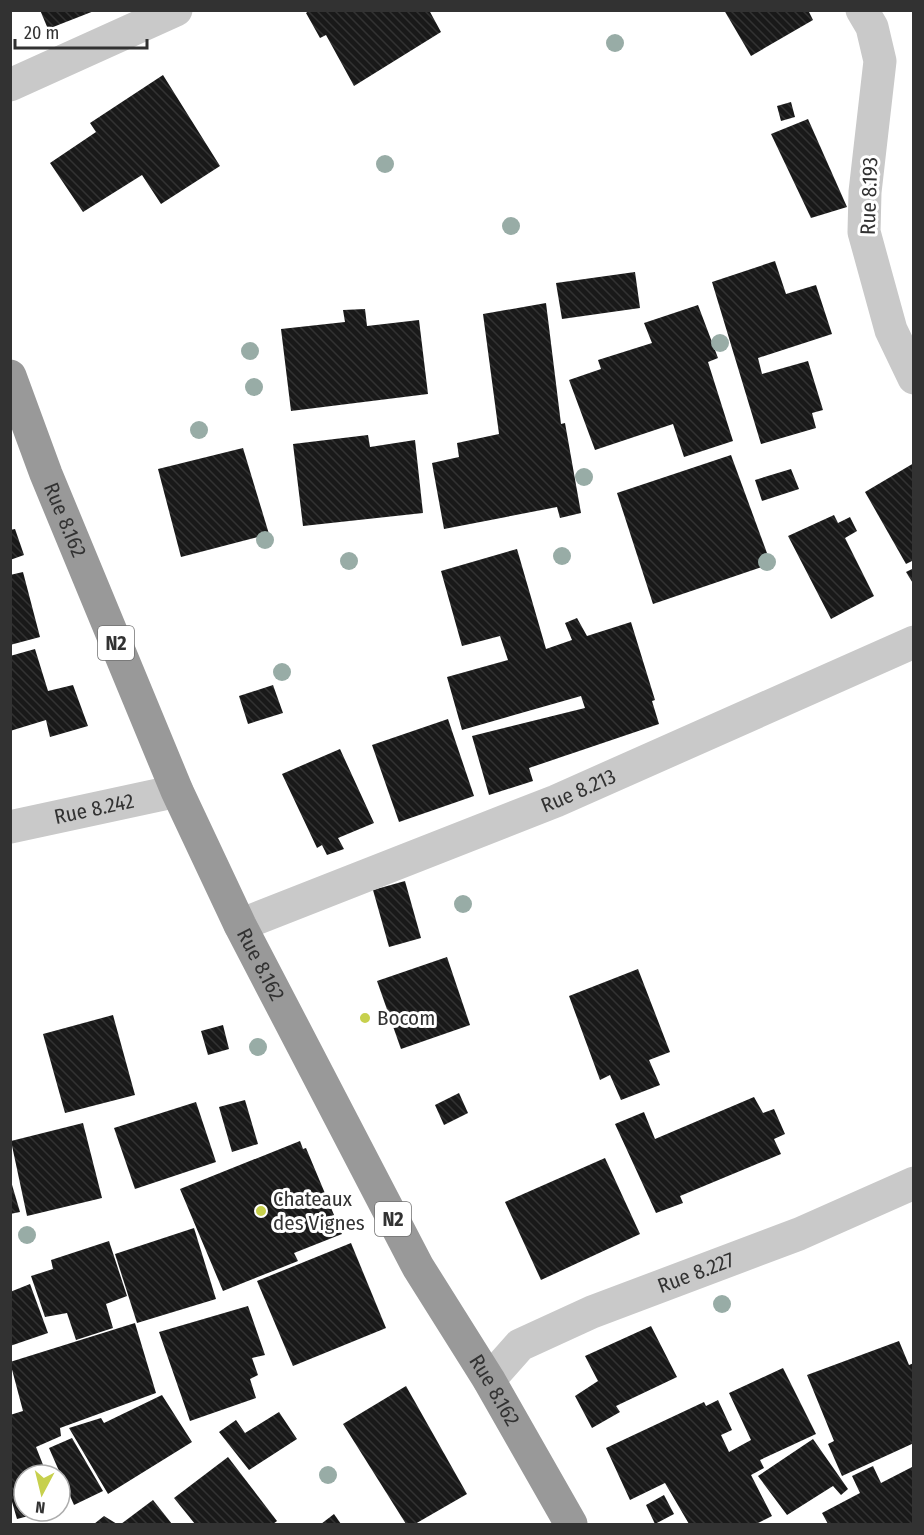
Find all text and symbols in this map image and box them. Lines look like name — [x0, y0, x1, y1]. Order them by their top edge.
scale bar — [15, 12, 147, 50]
text: 20 m — [24, 22, 59, 44]
street label: Rue 8.193 — [855, 157, 883, 235]
street label: Rue 8.162 — [38, 479, 92, 561]
road number: N2 — [98, 626, 134, 660]
street label: Rue 8.213 — [537, 763, 620, 819]
street label: Rue 8.242 — [52, 788, 136, 830]
street label: Rue 8.162 — [231, 924, 290, 1005]
place label: Bocom — [377, 1005, 435, 1031]
marker: Bocom — [358, 1011, 372, 1025]
place label: Chateaux des Vignes — [273, 1186, 365, 1236]
road number: N2 — [375, 1202, 411, 1236]
marker: Chateaux des Vignes — [254, 1204, 268, 1218]
street label: Rue 8.227 — [654, 1247, 738, 1299]
street label: Rue 8.162 — [463, 1350, 525, 1430]
north arrow — [12, 1463, 72, 1523]
text: N — [34, 1497, 46, 1517]

